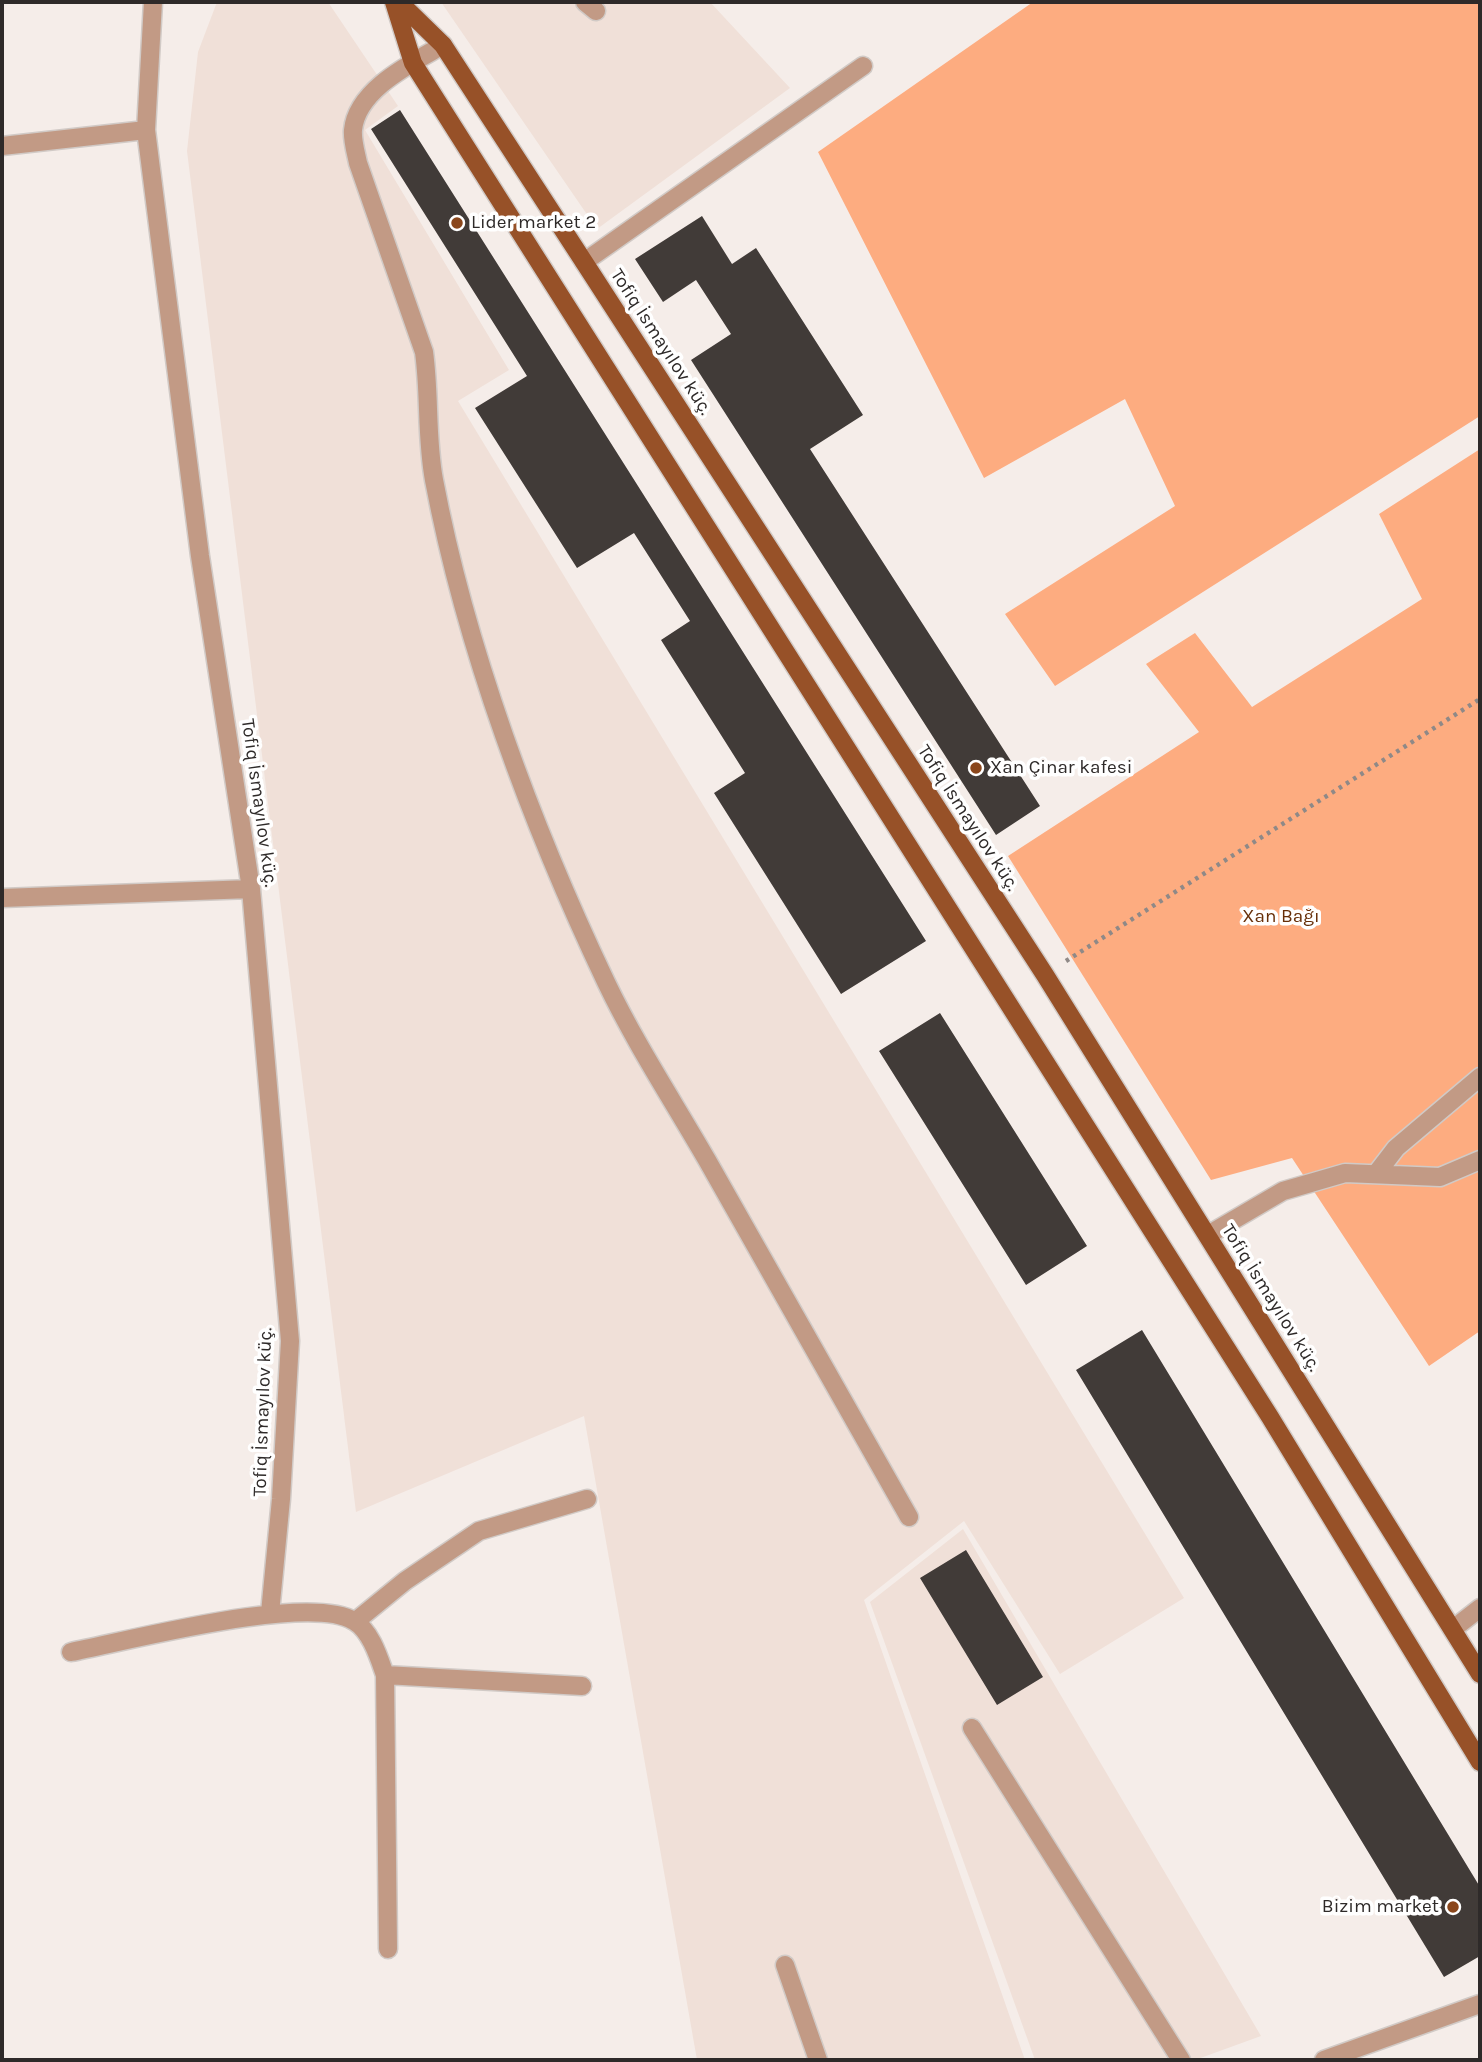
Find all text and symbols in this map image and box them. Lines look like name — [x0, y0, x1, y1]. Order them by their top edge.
place label: Lider market 2 — [471, 212, 596, 234]
marker: Lider market 2 — [449, 215, 465, 231]
street label: Tofiq İsmayılov küç. — [605, 265, 717, 419]
street label: Tofiq İsmayılov küç. — [236, 718, 282, 888]
street label: Tofiq İsmayılov küç. — [912, 741, 1024, 895]
place label: Xan Çinar kafesi — [990, 757, 1132, 779]
marker: Xan Çinar kafesi — [968, 760, 984, 776]
park label: Xan Bağı — [1242, 906, 1320, 928]
street label: Tofiq İsmayılov küç. — [1216, 1220, 1326, 1376]
street label: Tofiq İsmayılov küç. — [249, 1327, 277, 1497]
place label: Bizim market — [1322, 1896, 1439, 1918]
marker: Bizim market — [1445, 1899, 1461, 1915]

